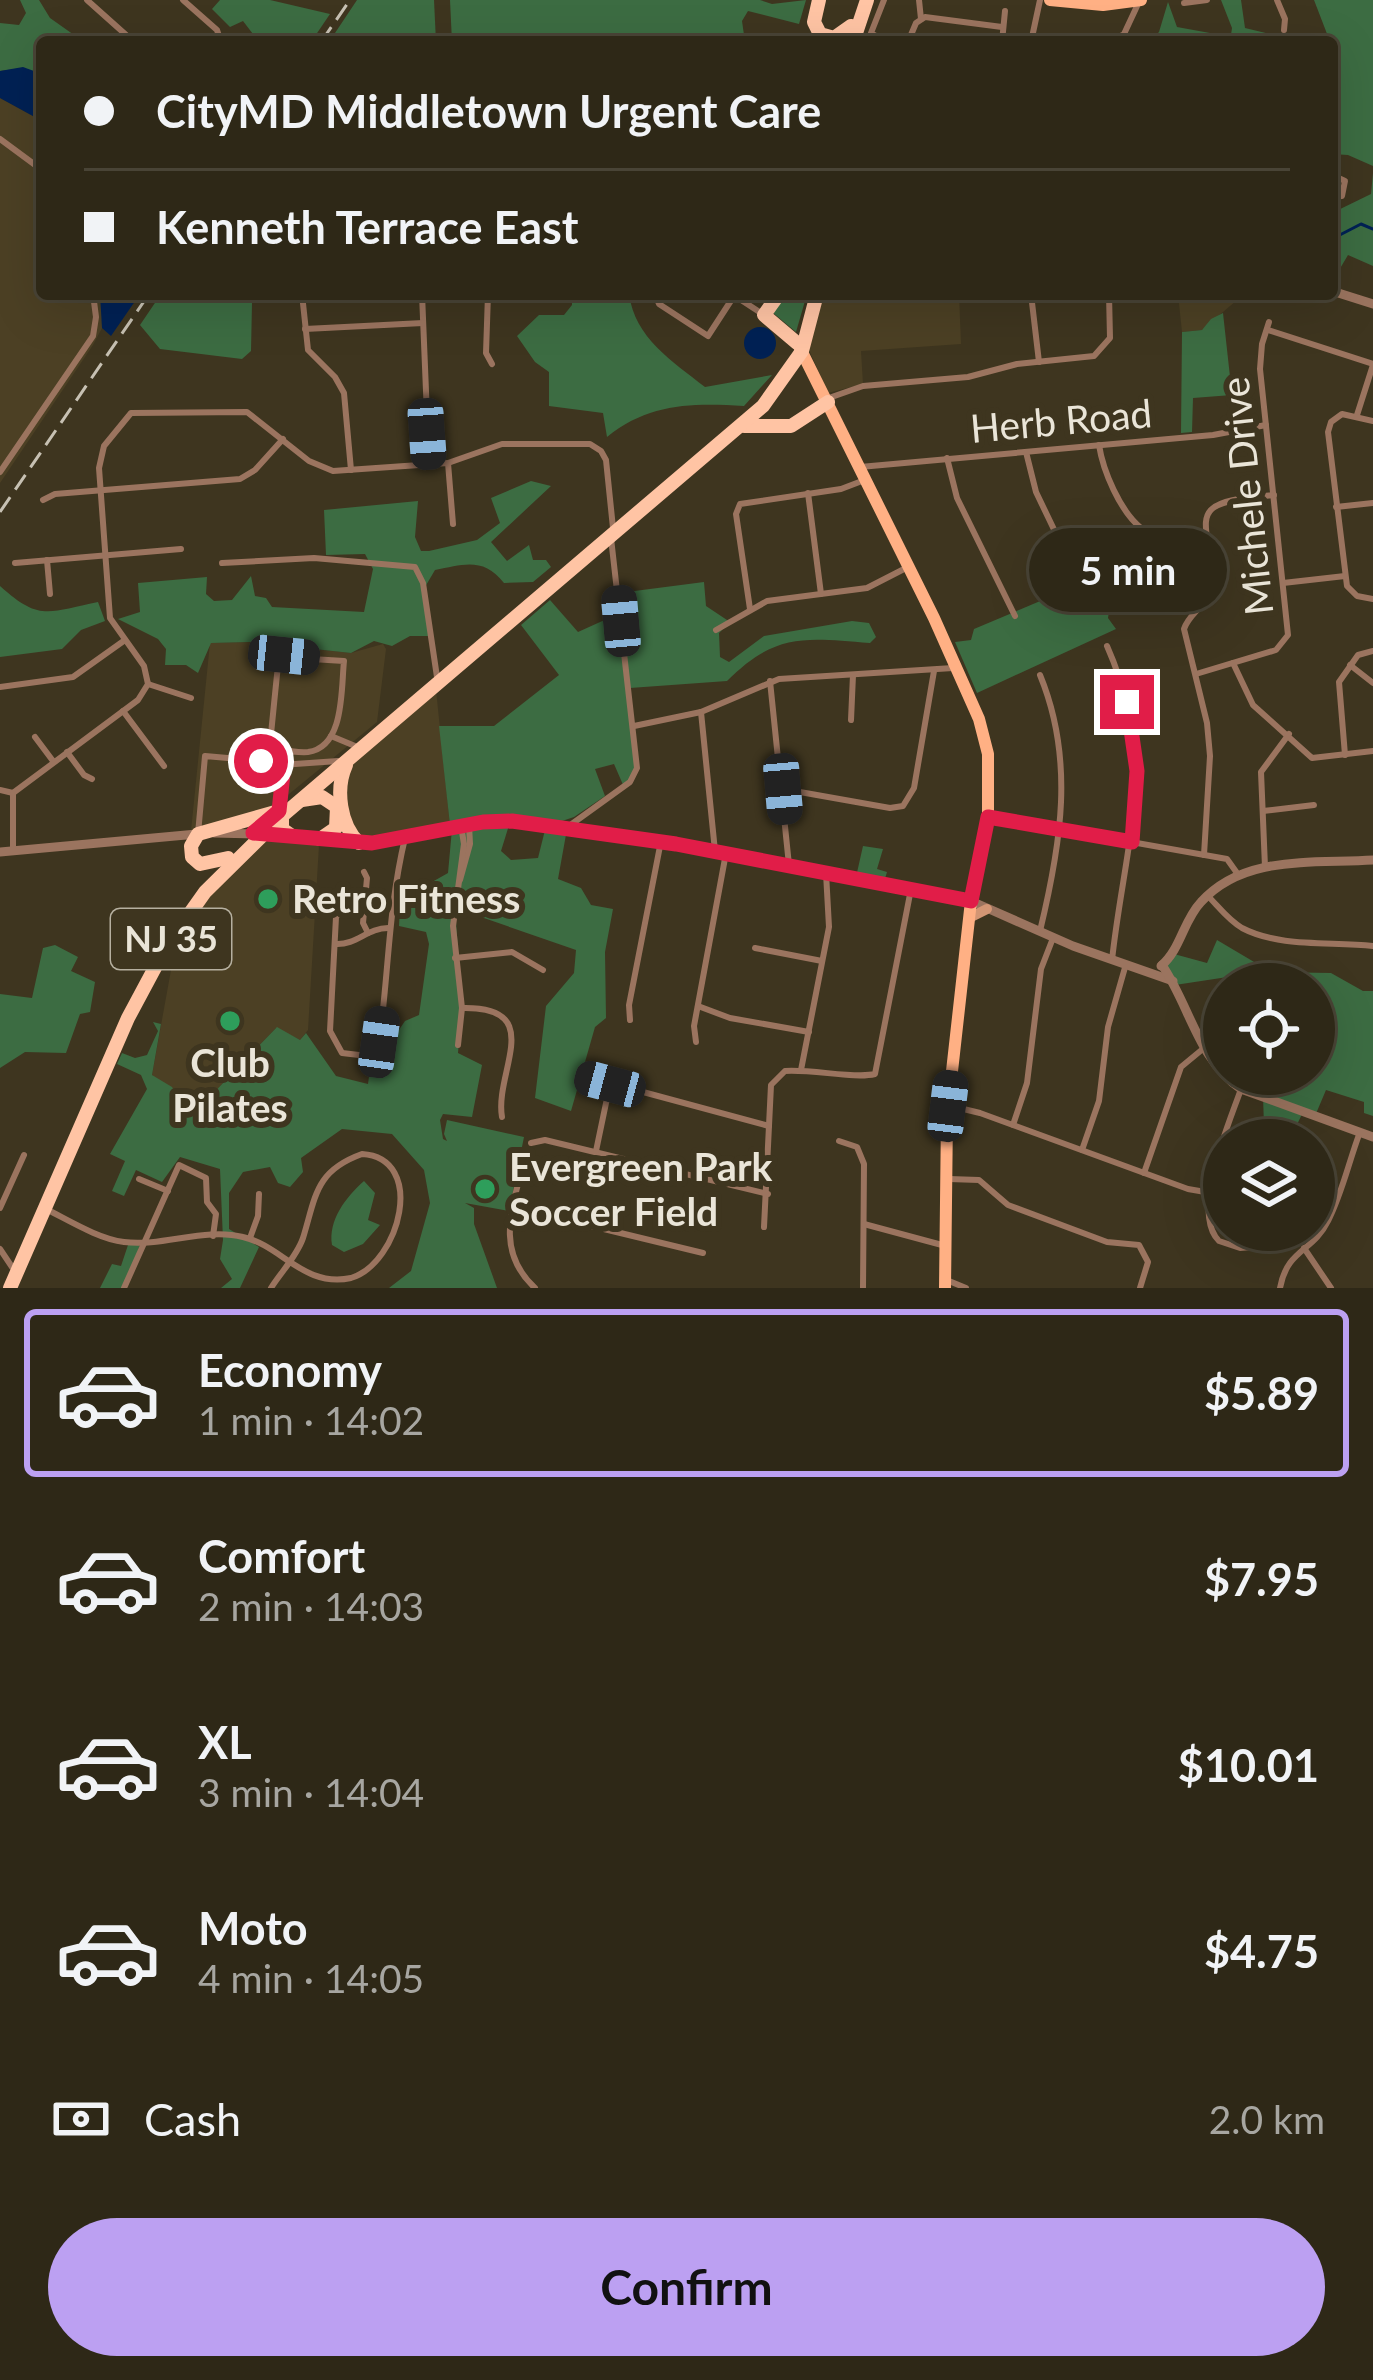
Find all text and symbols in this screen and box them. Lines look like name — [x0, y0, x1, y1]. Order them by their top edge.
text: CityMD Middletown Urgent Care — [156, 84, 821, 138]
text: Kenneth Terrace East — [156, 200, 579, 254]
street label: Michele Drive — [1211, 375, 1281, 617]
street label: Herb Road — [968, 389, 1154, 451]
car — [407, 397, 447, 471]
callout: 5 min — [1028, 528, 1226, 612]
text: 5 min — [1080, 547, 1176, 593]
car — [600, 584, 642, 658]
car — [246, 633, 322, 677]
route end — [1100, 675, 1154, 729]
route start — [234, 734, 288, 788]
car — [762, 752, 804, 826]
place label: Retro Fitness — [292, 875, 520, 921]
marker: Retro Fitness — [255, 886, 281, 912]
road number: NJ 35 — [111, 909, 231, 969]
map controls — [1203, 963, 1335, 1251]
button: locate — [1203, 963, 1335, 1095]
car — [356, 1004, 402, 1080]
marker: Club Pilates — [217, 1008, 243, 1034]
place label: Club Pilates — [172, 1039, 288, 1130]
car — [571, 1057, 649, 1111]
car — [926, 1068, 970, 1144]
button: layers — [1203, 1119, 1335, 1251]
place label: Evergreen Park Soccer Field — [509, 1143, 772, 1234]
marker: Evergreen Park Soccer Field — [472, 1176, 498, 1202]
icon: car — [54, 1339, 162, 1447]
text: Economy — [198, 1343, 382, 1397]
text: $5.89 — [1204, 1366, 1319, 1420]
text: 1 min · 14:02 — [198, 1397, 424, 1443]
icon: car — [54, 1525, 162, 1633]
text: Comfort — [198, 1529, 365, 1583]
text: $7.95 — [1204, 1552, 1319, 1606]
text: 2 min · 14:03 — [198, 1583, 424, 1629]
icon: car — [54, 1711, 162, 1819]
text: XL — [198, 1715, 252, 1769]
text: $10.01 — [1178, 1738, 1319, 1792]
text: 3 min · 14:04 — [198, 1769, 424, 1815]
icon: car — [54, 1897, 162, 2005]
text: Moto — [198, 1901, 308, 1955]
text: $4.75 — [1204, 1924, 1319, 1978]
text: 4 min · 14:05 — [198, 1955, 424, 2001]
icon: cash — [48, 2086, 114, 2152]
text: Cash — [144, 2092, 241, 2146]
text: 2.0 km — [1209, 2096, 1325, 2142]
button: Confirm — [48, 2218, 1325, 2356]

